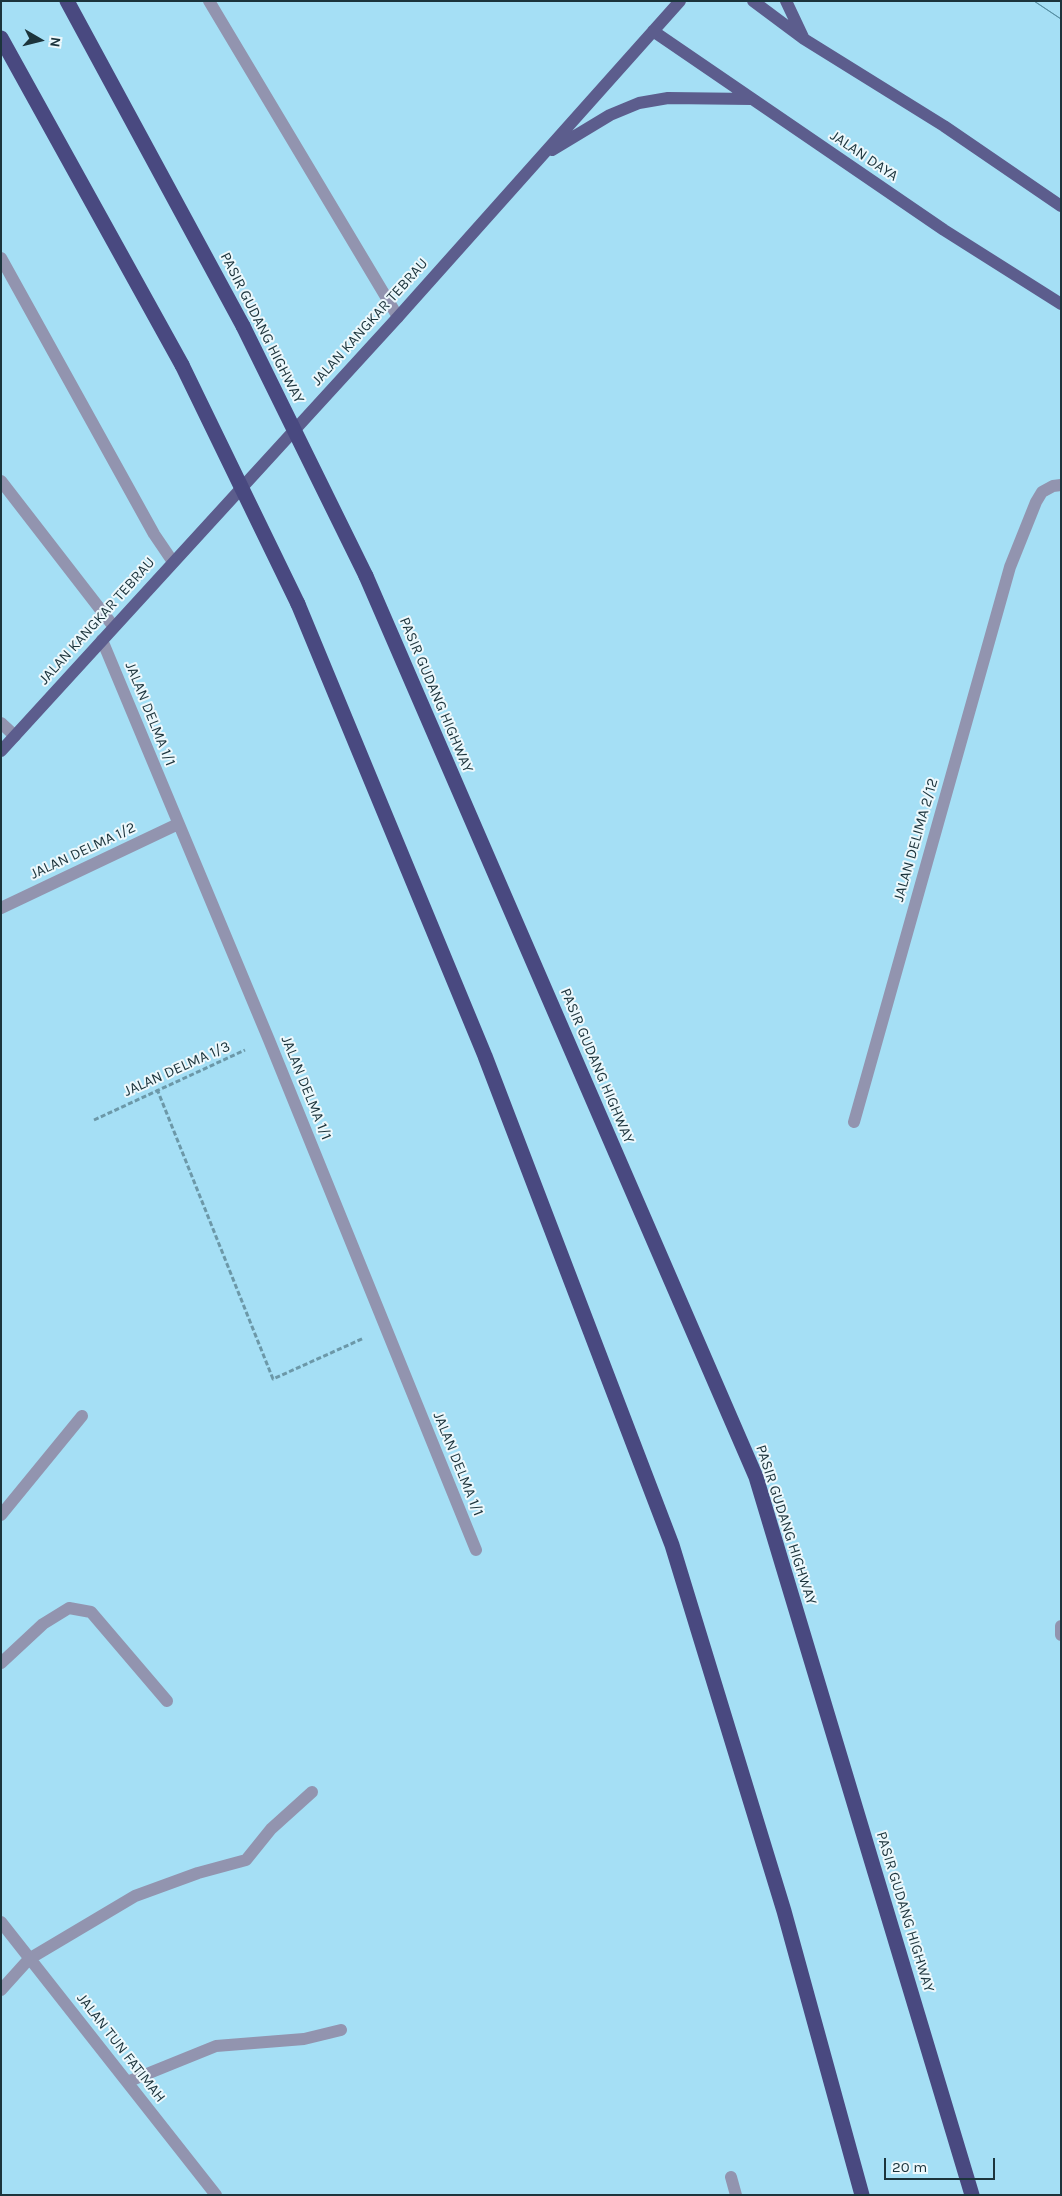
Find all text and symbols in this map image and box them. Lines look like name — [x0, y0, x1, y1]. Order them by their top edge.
north arrow — [15, 15, 65, 65]
text: N — [46, 36, 64, 48]
street label: JALAN DAYA — [827, 127, 901, 185]
street label: PASIR GUDANG HIGHWAY — [216, 249, 308, 407]
street label: JALAN KANGKAR TEBRAU — [308, 255, 432, 389]
street label: JALAN KANGKAR TEBRAU — [35, 554, 159, 688]
street label: PASIR GUDANG HIGHWAY — [395, 615, 477, 775]
street label: JALAN DELMA 1/1 — [121, 659, 179, 769]
street label: JALAN DELIMA 2/12 — [890, 776, 942, 904]
street label: JALAN DELMA 1/2 — [27, 819, 139, 883]
street label: PASIR GUDANG HIGHWAY — [556, 986, 638, 1146]
street label: JALAN DELMA 1/1 — [277, 1033, 335, 1143]
street label: JALAN DELMA 1/3 — [121, 1037, 233, 1101]
street label: JALAN DELMA 1/1 — [429, 1409, 487, 1519]
street label: PASIR GUDANG HIGHWAY — [752, 1443, 820, 1607]
street label: PASIR GUDANG HIGHWAY — [872, 1829, 938, 1995]
street label: JALAN TUN FATIMAH — [73, 1990, 169, 2106]
scale bar — [887, 2148, 998, 2180]
text: 20 m — [892, 2158, 927, 2176]

